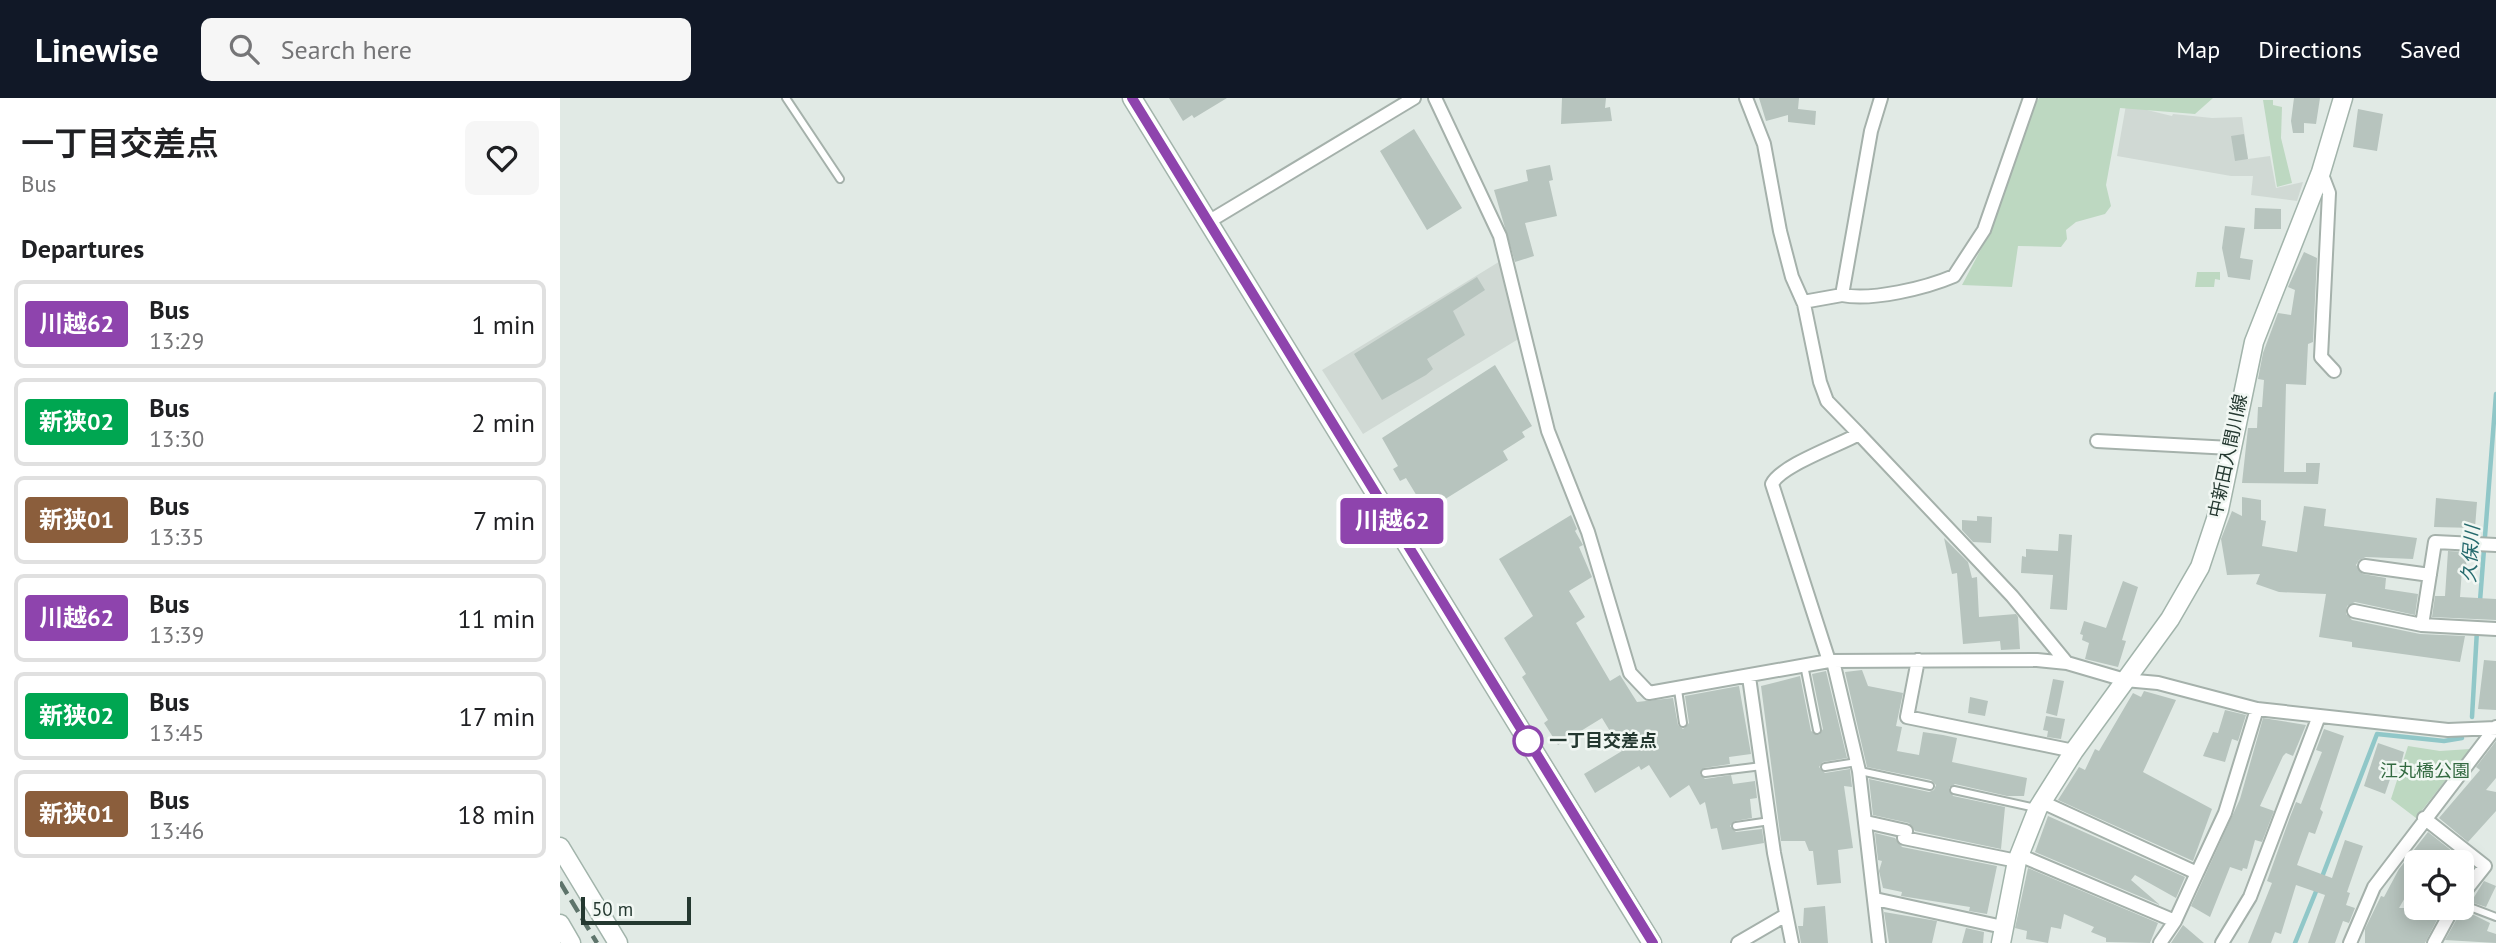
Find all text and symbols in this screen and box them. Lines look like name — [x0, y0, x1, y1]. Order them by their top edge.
search box — [201, 18, 691, 81]
text: Linewise — [35, 28, 159, 71]
icon: search — [225, 30, 263, 68]
text: Search here — [281, 33, 412, 66]
text: Map — [2176, 34, 2220, 65]
text: Directions — [2258, 34, 2362, 65]
text: Saved — [2400, 34, 2461, 65]
text: 一丁目交差点 — [21, 121, 219, 164]
button: heart — [465, 121, 539, 195]
text: Bus — [21, 169, 57, 198]
text: Departures — [21, 232, 144, 265]
text: Bus — [149, 293, 190, 326]
text: 川越62 — [39, 308, 114, 339]
text: 1 min — [472, 308, 535, 341]
text: 13:29 — [149, 326, 204, 355]
text: Bus — [149, 391, 190, 424]
street label: 中新田入間川線 — [2203, 392, 2252, 520]
text: 新狭02 — [39, 406, 114, 437]
text: 2 min — [472, 406, 535, 439]
text: 13:30 — [149, 424, 204, 453]
text: Bus — [149, 489, 190, 522]
line badge: 川越62 — [1343, 498, 1441, 544]
text: 新狭01 — [39, 504, 114, 535]
text: 7 min — [473, 504, 535, 537]
text: 川越62 — [1354, 505, 1430, 536]
text: 13:35 — [149, 522, 204, 551]
water label: 久保川 — [2456, 523, 2484, 583]
text: Bus — [149, 587, 190, 620]
text: 川越62 — [39, 602, 114, 633]
text: 11 min — [457, 602, 535, 635]
text: 13:39 — [149, 620, 204, 649]
text: Bus — [149, 685, 190, 718]
text: 新狭02 — [39, 700, 114, 731]
text: 17 min — [459, 700, 535, 733]
text: 13:45 — [149, 718, 204, 747]
marker: 一丁目交差点 — [1513, 726, 1543, 756]
place label: 一丁目交差点 — [1549, 729, 1657, 752]
park label: 江丸橋公園 — [2380, 759, 2470, 782]
text: Bus — [149, 783, 190, 816]
text: 新狭01 — [39, 798, 114, 829]
text: 18 min — [457, 798, 535, 831]
text: 13:46 — [149, 816, 204, 845]
map controls — [2404, 850, 2474, 920]
button: locate — [2404, 850, 2474, 920]
scale bar — [581, 894, 691, 926]
text: 50 m — [592, 897, 633, 921]

